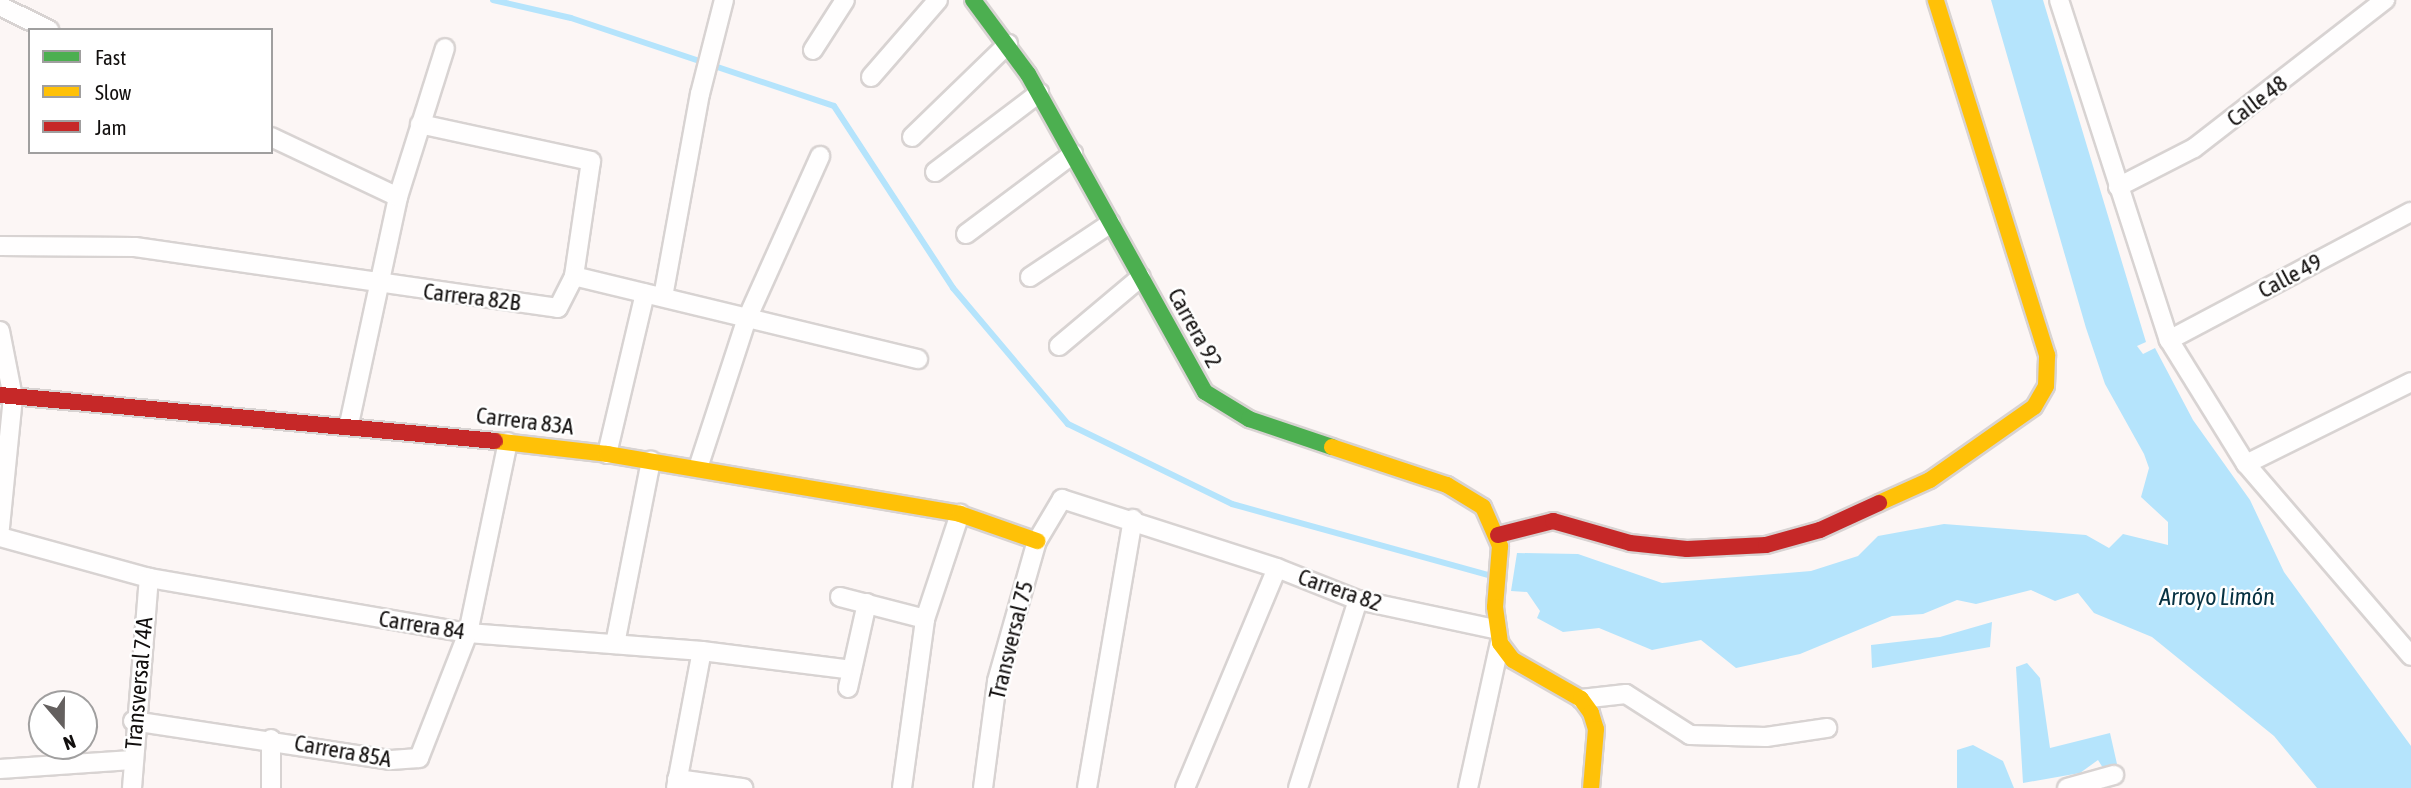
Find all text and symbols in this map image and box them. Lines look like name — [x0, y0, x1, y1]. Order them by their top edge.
legend — [28, 28, 273, 154]
text: Fast — [95, 45, 126, 69]
street label: Calle 48 — [2221, 69, 2293, 133]
text: Slow — [95, 80, 131, 104]
text: Jam — [95, 115, 127, 139]
street label: Calle 49 — [2253, 248, 2327, 304]
street label: Carrera 82B — [422, 277, 522, 317]
street label: Carrera 92 — [1162, 283, 1228, 373]
street label: Carrera 83A — [475, 401, 575, 441]
street label: Carrera 82 — [1294, 563, 1386, 617]
street label: Transversal 75 — [983, 578, 1039, 702]
water label: Arroyo Limón — [2159, 583, 2275, 611]
street label: Carrera 84 — [377, 605, 467, 645]
street label: Transversal 74A — [119, 616, 159, 750]
north arrow — [28, 690, 98, 760]
street label: Carrera 85A — [292, 729, 394, 773]
text: N — [60, 731, 79, 755]

